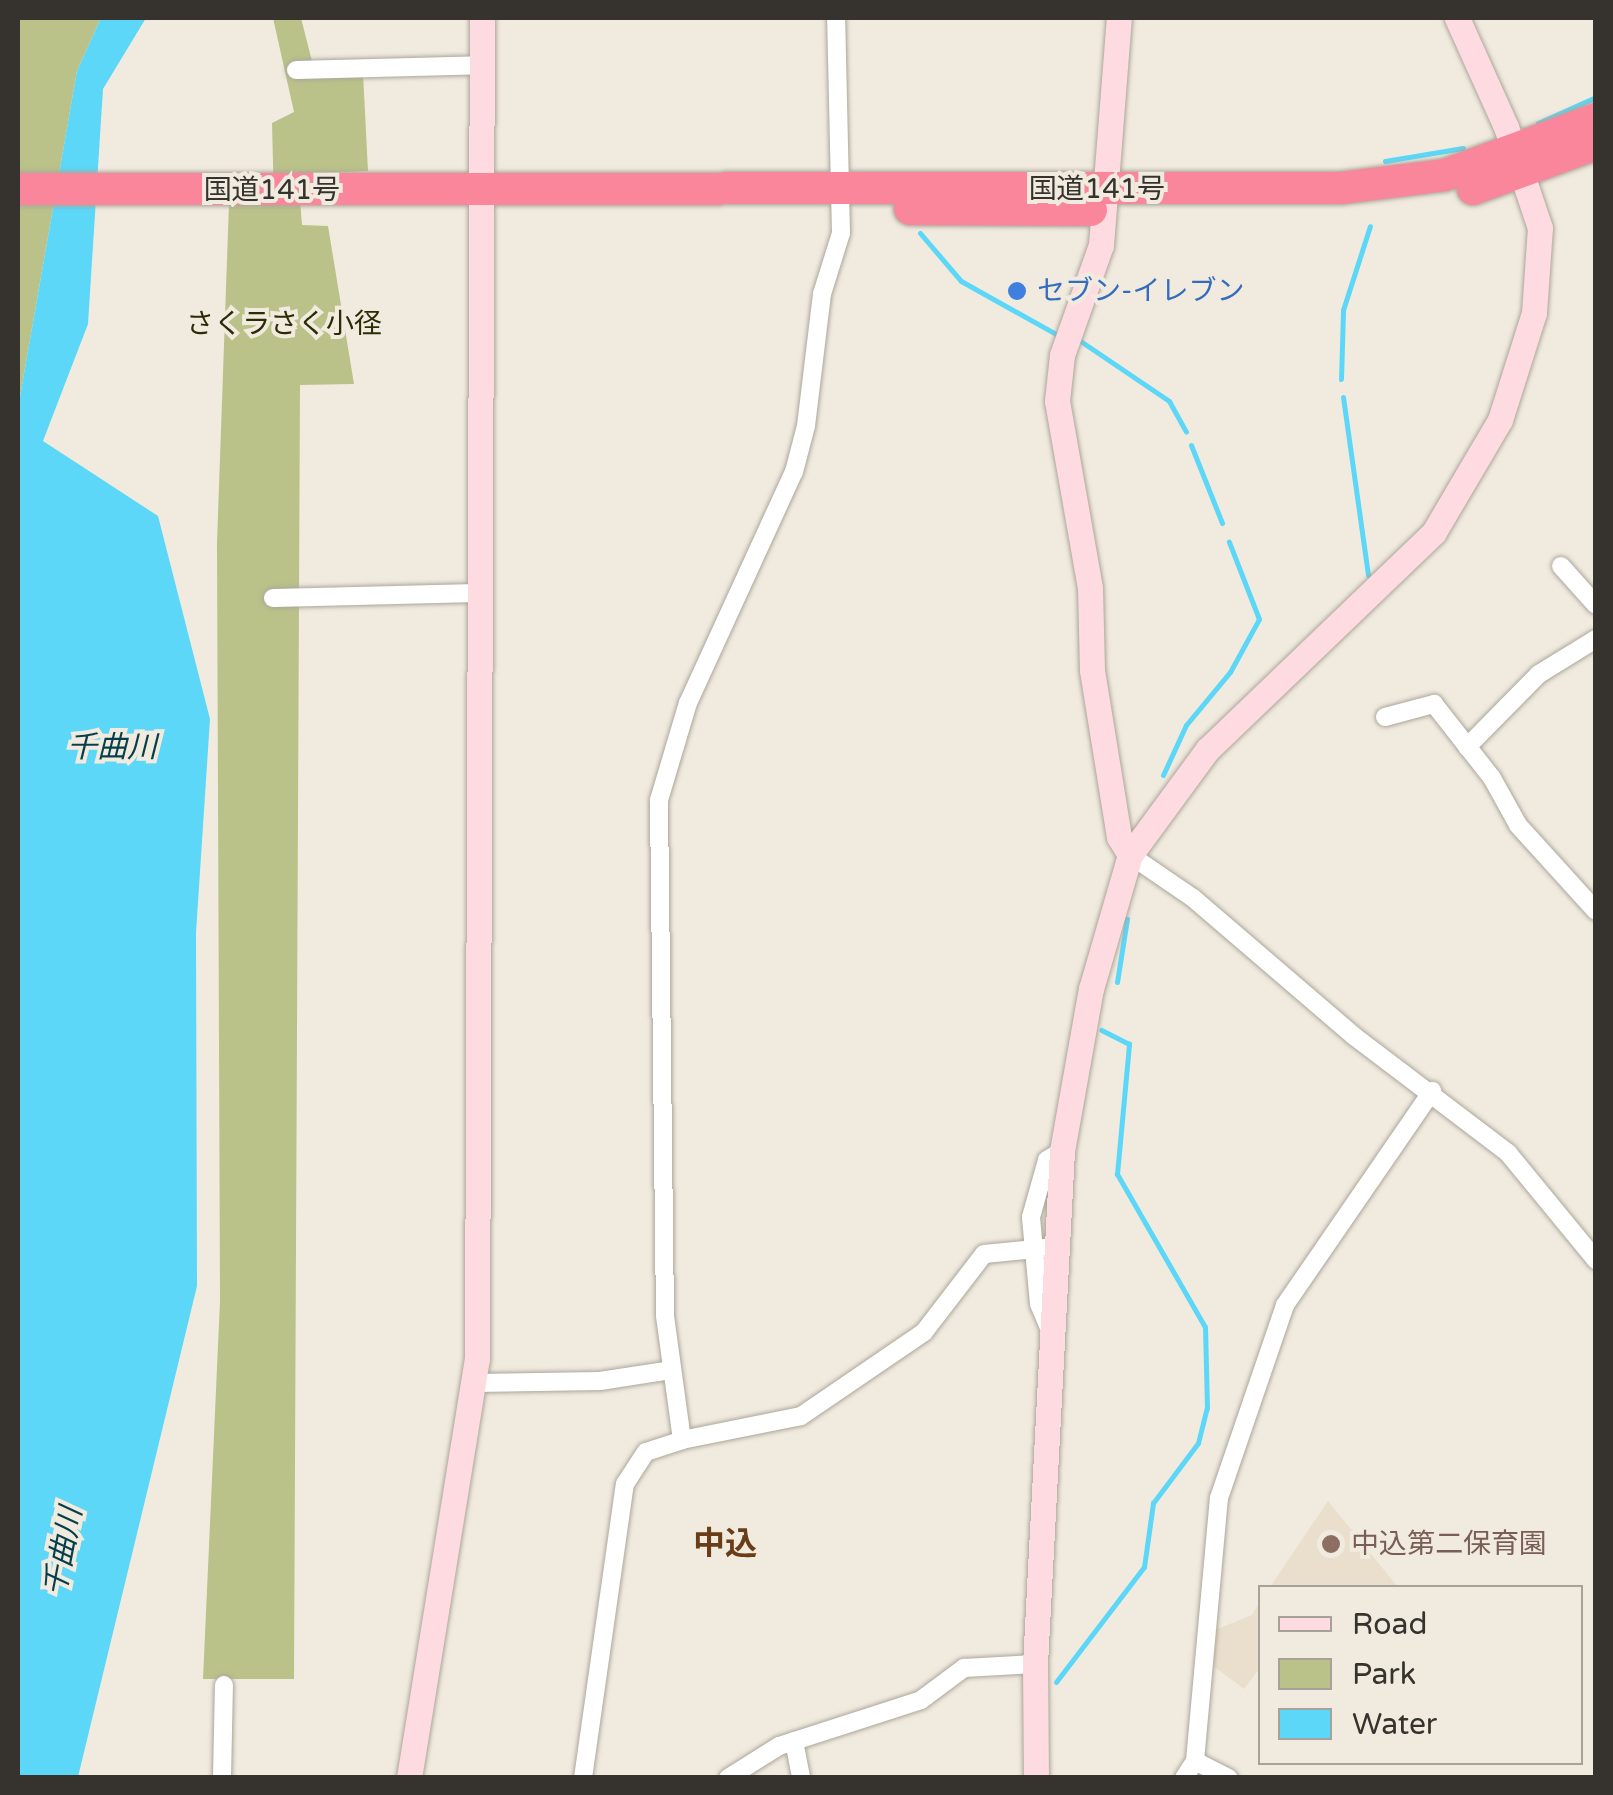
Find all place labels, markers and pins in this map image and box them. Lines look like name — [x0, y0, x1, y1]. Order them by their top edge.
place label: セブン-イレブン — [1037, 274, 1244, 308]
marker: セブン-イレブン — [1006, 280, 1028, 302]
place label: 中込第二保育園 — [1351, 1527, 1547, 1561]
marker: 中込第二保育園 — [1320, 1533, 1342, 1555]

